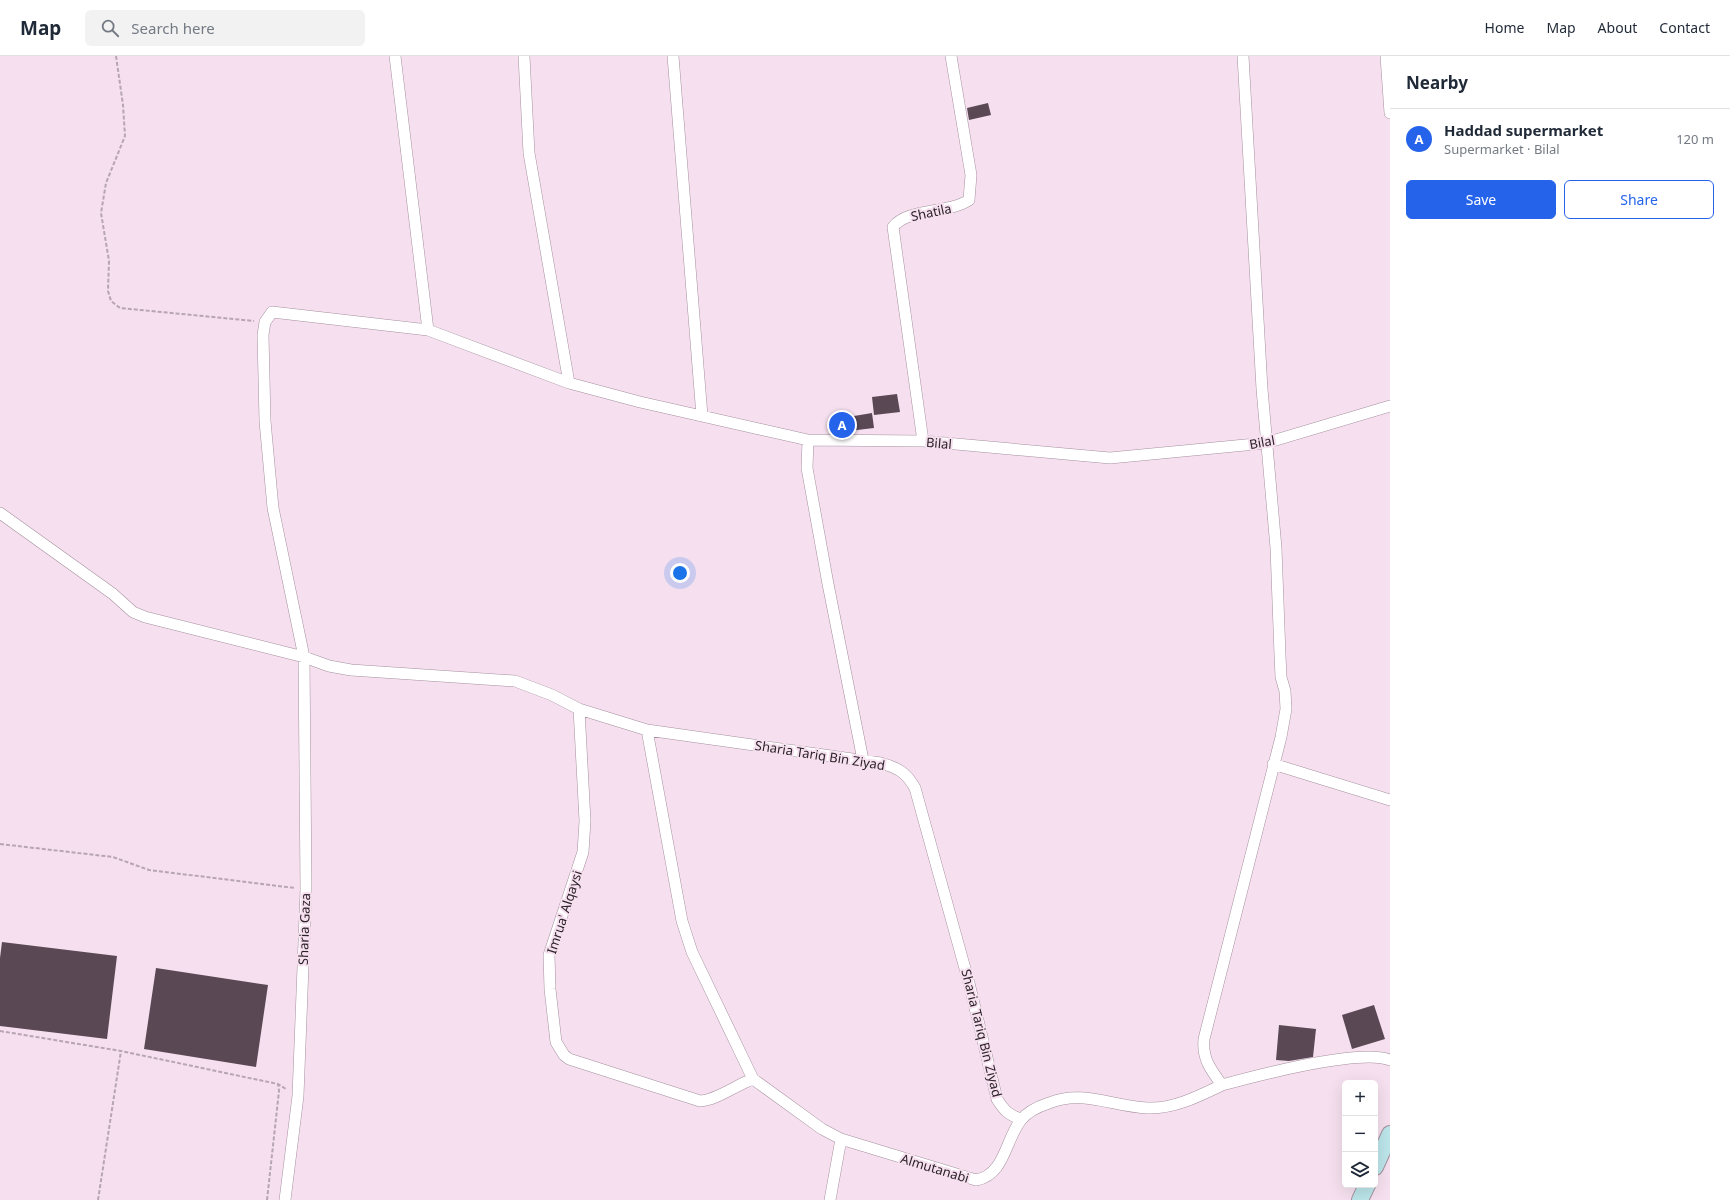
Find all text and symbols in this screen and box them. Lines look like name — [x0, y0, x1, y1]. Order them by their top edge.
search box — [85, 10, 365, 46]
text: Map — [20, 15, 61, 41]
icon: search — [99, 17, 121, 39]
text: Search here — [131, 18, 215, 38]
text: Home — [1485, 18, 1524, 37]
text: Map — [1546, 18, 1576, 37]
text: About — [1598, 18, 1637, 37]
text: Contact — [1659, 18, 1710, 37]
text: Nearby — [1406, 71, 1468, 94]
text: Haddad supermarket — [1444, 120, 1603, 140]
text: A — [1415, 130, 1424, 148]
text: 120 m — [1676, 130, 1714, 148]
text: Supermarket · Bilal — [1444, 140, 1560, 158]
button: Save — [1406, 180, 1556, 219]
button: Share — [1564, 180, 1714, 219]
street label: Shatila — [909, 199, 953, 225]
pin: A — [829, 410, 855, 440]
street label: Bilal — [1248, 431, 1276, 453]
street label: Bilal — [925, 433, 953, 453]
your location — [670, 563, 690, 583]
street label: Sharia Tariq Bin Ziyad — [754, 736, 886, 774]
street label: Imrua' Alqaysi — [542, 868, 586, 956]
street label: Sharia Gaza — [294, 893, 314, 965]
street label: Sharia Tariq Bin Ziyad — [957, 967, 1007, 1099]
map controls — [1342, 1080, 1378, 1188]
button: + — [1342, 1080, 1378, 1116]
button: − — [1342, 1116, 1378, 1152]
street label: Almutanabi — [899, 1149, 971, 1187]
button: layers — [1342, 1152, 1378, 1188]

